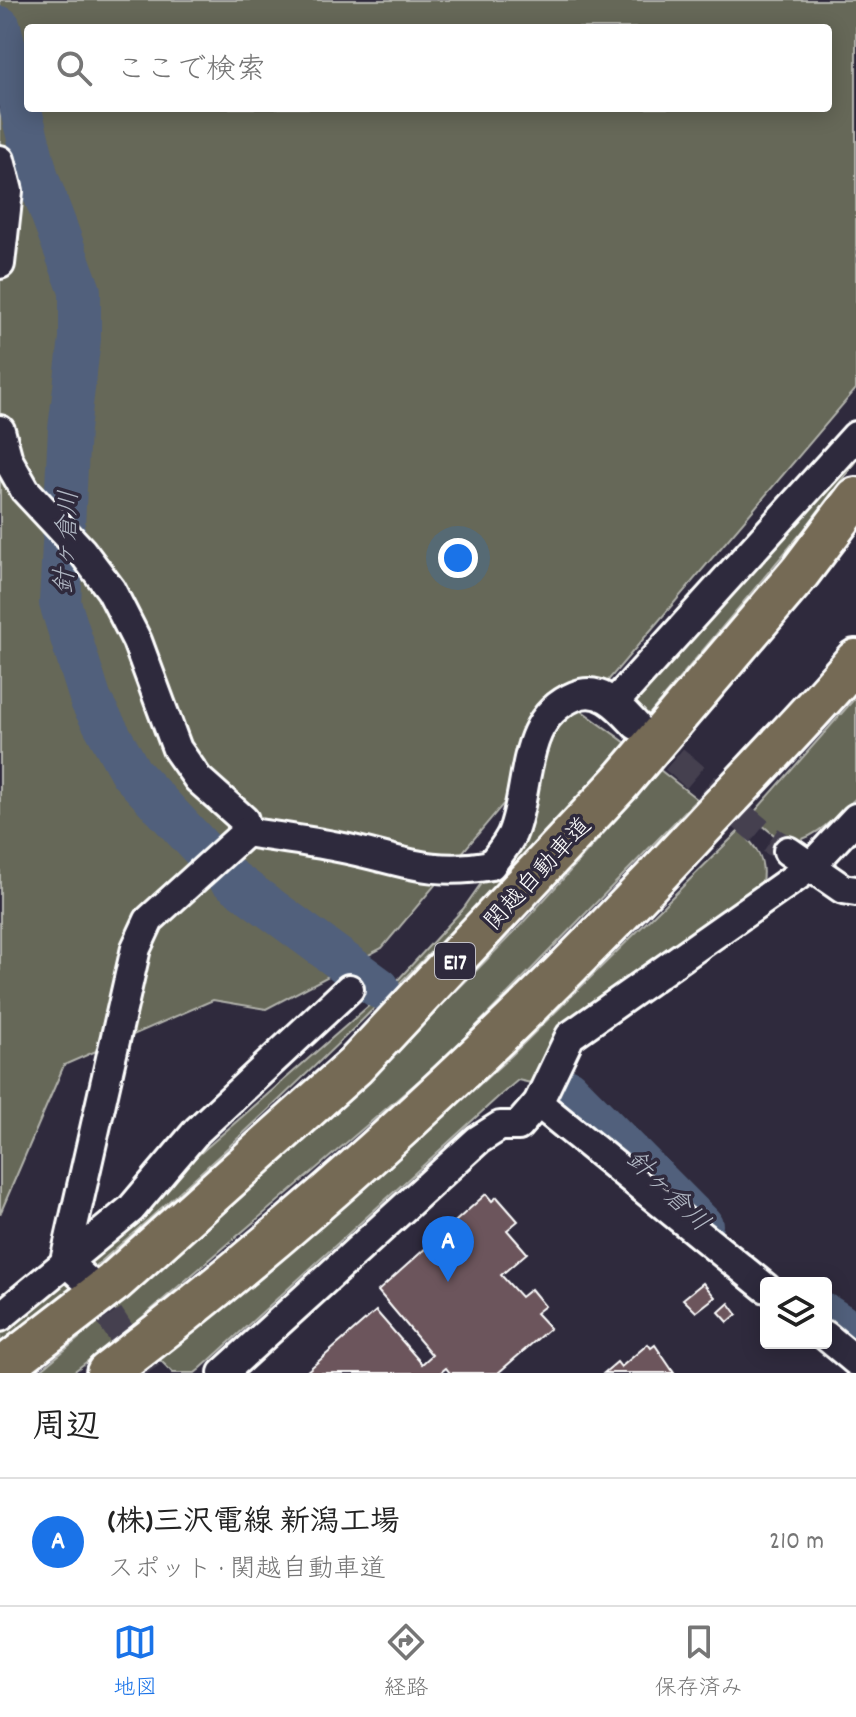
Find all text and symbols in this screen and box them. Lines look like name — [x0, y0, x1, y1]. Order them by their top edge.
search box — [24, 24, 832, 112]
icon: search — [52, 46, 96, 90]
text: ここで検索 — [116, 51, 266, 94]
water label: 針ヶ倉川 — [47, 489, 90, 595]
your location — [438, 538, 478, 578]
street label: 関越自動車道 — [478, 811, 601, 939]
road number: E17 — [435, 943, 475, 979]
water label: 針ヶ倉川 — [616, 1143, 717, 1242]
pin: A — [422, 1216, 474, 1282]
map controls — [760, 1277, 832, 1349]
button: layers — [760, 1277, 832, 1349]
text: 周辺 — [32, 1405, 100, 1454]
text: (株)三沢電線 新潟工場 — [108, 1503, 400, 1546]
text: A — [51, 1524, 65, 1561]
text: 210 m — [769, 1524, 824, 1561]
text: スポット · 関越自動車道 — [108, 1552, 386, 1589]
tab: 地図 — [113, 1620, 157, 1705]
tab: 経路 — [384, 1620, 428, 1705]
tab: 保存済み — [655, 1620, 743, 1705]

